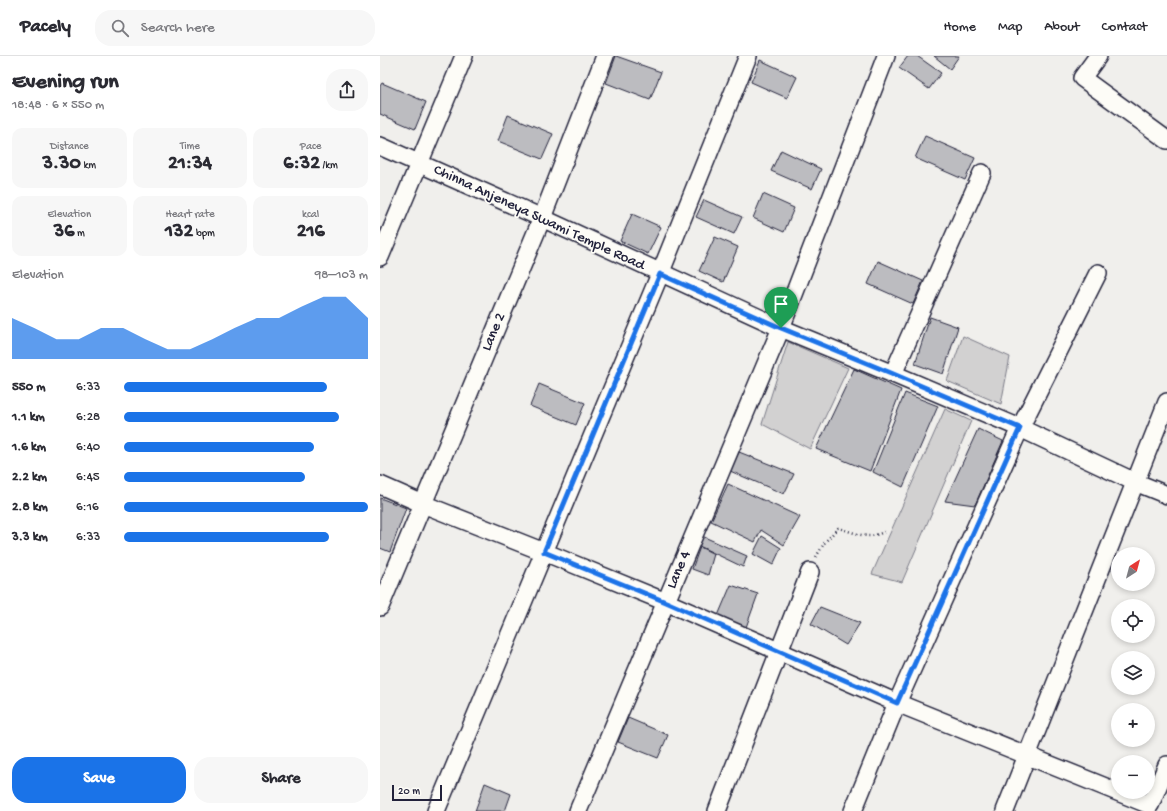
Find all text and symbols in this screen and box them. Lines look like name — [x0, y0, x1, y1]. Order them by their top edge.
search box — [95, 10, 375, 46]
text: Pacely — [20, 16, 71, 39]
icon: search — [109, 17, 131, 39]
text: Search here — [141, 19, 215, 37]
text: Home — [944, 19, 976, 36]
text: Map — [998, 19, 1022, 36]
text: About — [1044, 19, 1080, 36]
text: Contact — [1102, 19, 1147, 36]
button: share — [326, 69, 368, 111]
text: Evening run — [12, 70, 119, 96]
text: 18:48 · 6 × 550 m — [12, 98, 104, 113]
text: Distance — [50, 141, 89, 153]
text: Time — [180, 141, 200, 153]
text: Pace — [300, 141, 321, 153]
text: 3.30 — [42, 153, 81, 176]
text: 21:34 — [168, 153, 212, 176]
text: 6:32 — [283, 153, 320, 176]
text: km — [81, 160, 96, 172]
text: /km — [320, 160, 338, 172]
street label: Chinna Anjeneya Swami Temple Road — [430, 161, 649, 275]
text: Elevation — [47, 209, 91, 221]
text: Heart rate — [165, 209, 215, 221]
text: kcal — [302, 209, 319, 221]
text: 36 — [54, 221, 74, 244]
text: 132 — [165, 221, 193, 244]
text: 216 — [297, 221, 325, 244]
text: m — [74, 228, 85, 240]
text: bpm — [193, 228, 215, 240]
text: Elevation — [12, 268, 64, 283]
text: 98–103 m — [315, 268, 368, 283]
pin — [764, 287, 798, 328]
icon: arrive — [770, 293, 792, 315]
street label: Lane 2 — [478, 310, 510, 354]
text: 550 m — [12, 380, 45, 395]
text: 6:33 — [76, 380, 100, 395]
text: 1.1 km — [12, 410, 45, 425]
text: 6:28 — [76, 410, 100, 425]
text: 1.6 km — [12, 440, 46, 455]
text: 6:40 — [76, 440, 100, 455]
text: 2.2 km — [12, 470, 47, 485]
text: 6:45 — [76, 470, 100, 485]
text: 2.8 km — [12, 500, 48, 515]
text: 6:16 — [76, 500, 99, 515]
text: 3.3 km — [12, 530, 48, 545]
text: 6:33 — [76, 530, 100, 545]
north arrow — [1111, 547, 1155, 591]
map controls — [1111, 547, 1155, 799]
street label: Lane 4 — [663, 548, 695, 592]
button: locate — [1111, 599, 1155, 643]
button: layers — [1111, 651, 1155, 695]
button: + — [1111, 703, 1155, 747]
button: − — [1111, 755, 1155, 799]
button: Save — [12, 757, 186, 803]
button: Share — [194, 757, 368, 803]
scale bar — [392, 783, 442, 802]
text: 20 m — [398, 786, 420, 798]

